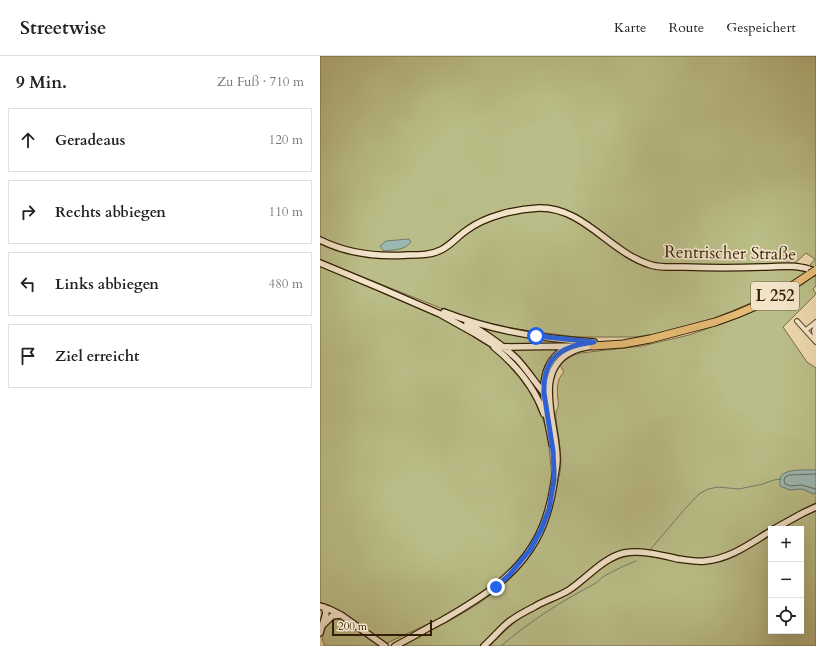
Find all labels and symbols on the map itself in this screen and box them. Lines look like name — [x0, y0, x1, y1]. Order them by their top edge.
street label: Rentrischer Straße — [664, 240, 796, 266]
road number: L 252 — [751, 282, 799, 310]
route start — [527, 327, 545, 345]
route end — [487, 578, 505, 596]
scale bar — [332, 618, 432, 637]

